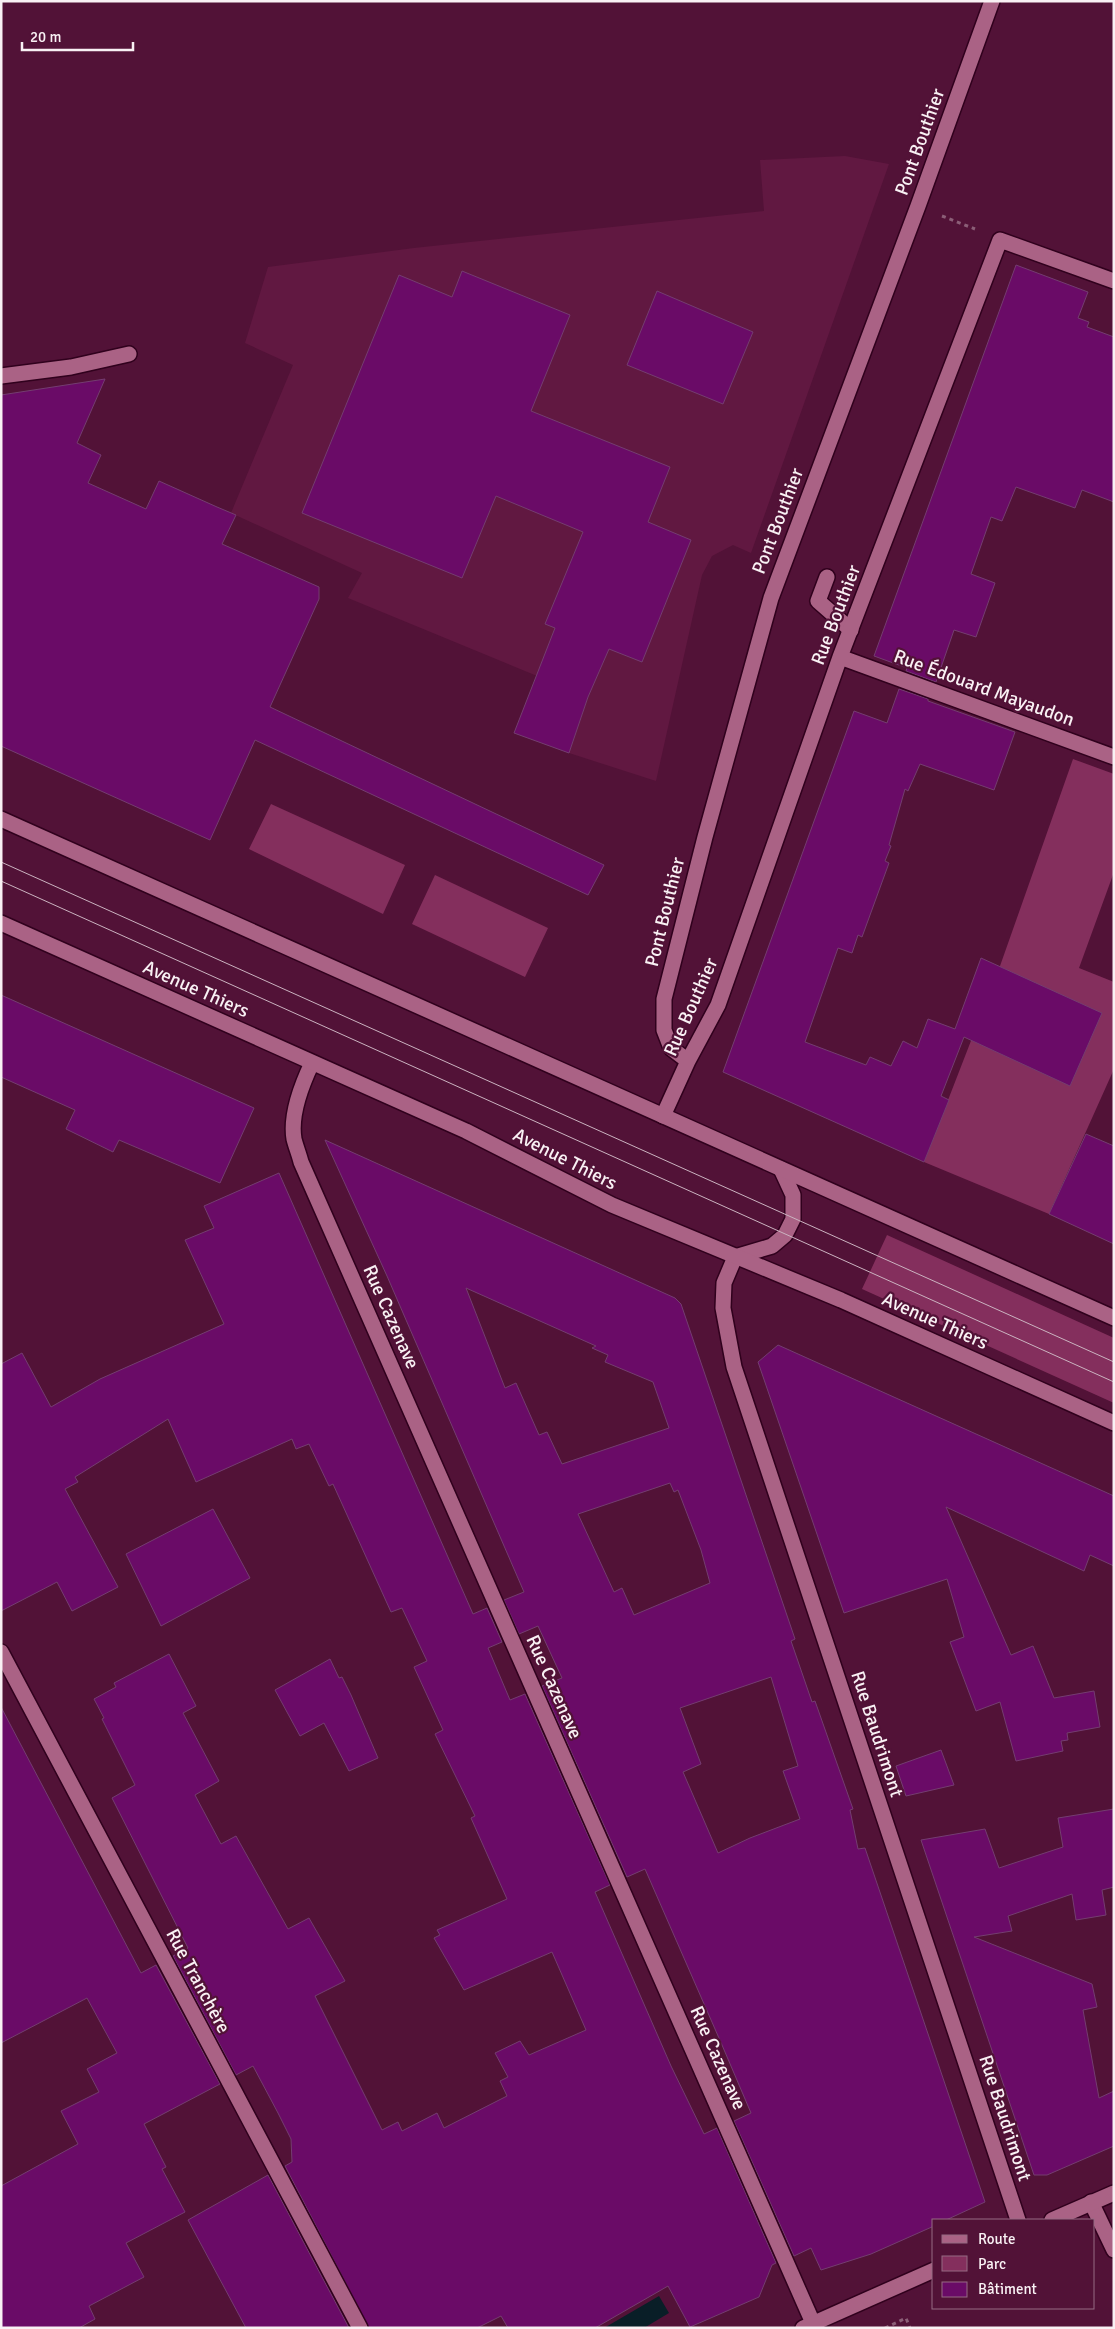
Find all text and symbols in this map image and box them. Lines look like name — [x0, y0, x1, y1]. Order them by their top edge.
scale bar — [22, 20, 134, 52]
text: 20 m — [30, 28, 61, 46]
street label: Pont Bouthier — [890, 85, 950, 199]
street label: Pont Bouthier — [747, 465, 809, 577]
street label: Rue Bouthier — [806, 561, 866, 669]
street label: Rue Édouard Mayaudon — [890, 644, 1078, 732]
street label: Pont Bouthier — [640, 855, 690, 969]
street label: Rue Bouthier — [659, 954, 723, 1060]
street label: Avenue Thiers — [139, 955, 253, 1023]
street label: Avenue Thiers — [509, 1123, 621, 1195]
street label: Rue Cazenave — [357, 1261, 425, 1373]
street label: Avenue Thiers — [878, 1287, 992, 1355]
street label: Rue Cazenave — [520, 1631, 588, 1743]
street label: Rue Baudrimont — [845, 1668, 909, 1800]
street label: Rue Tranchère — [160, 1924, 236, 2038]
street label: Rue Cazenave — [684, 2002, 752, 2114]
street label: Rue Baudrimont — [973, 2052, 1037, 2184]
legend — [932, 2219, 1095, 2309]
text: Route — [978, 2230, 1015, 2248]
text: Parc — [978, 2255, 1006, 2273]
text: Bâtiment — [978, 2280, 1037, 2298]

